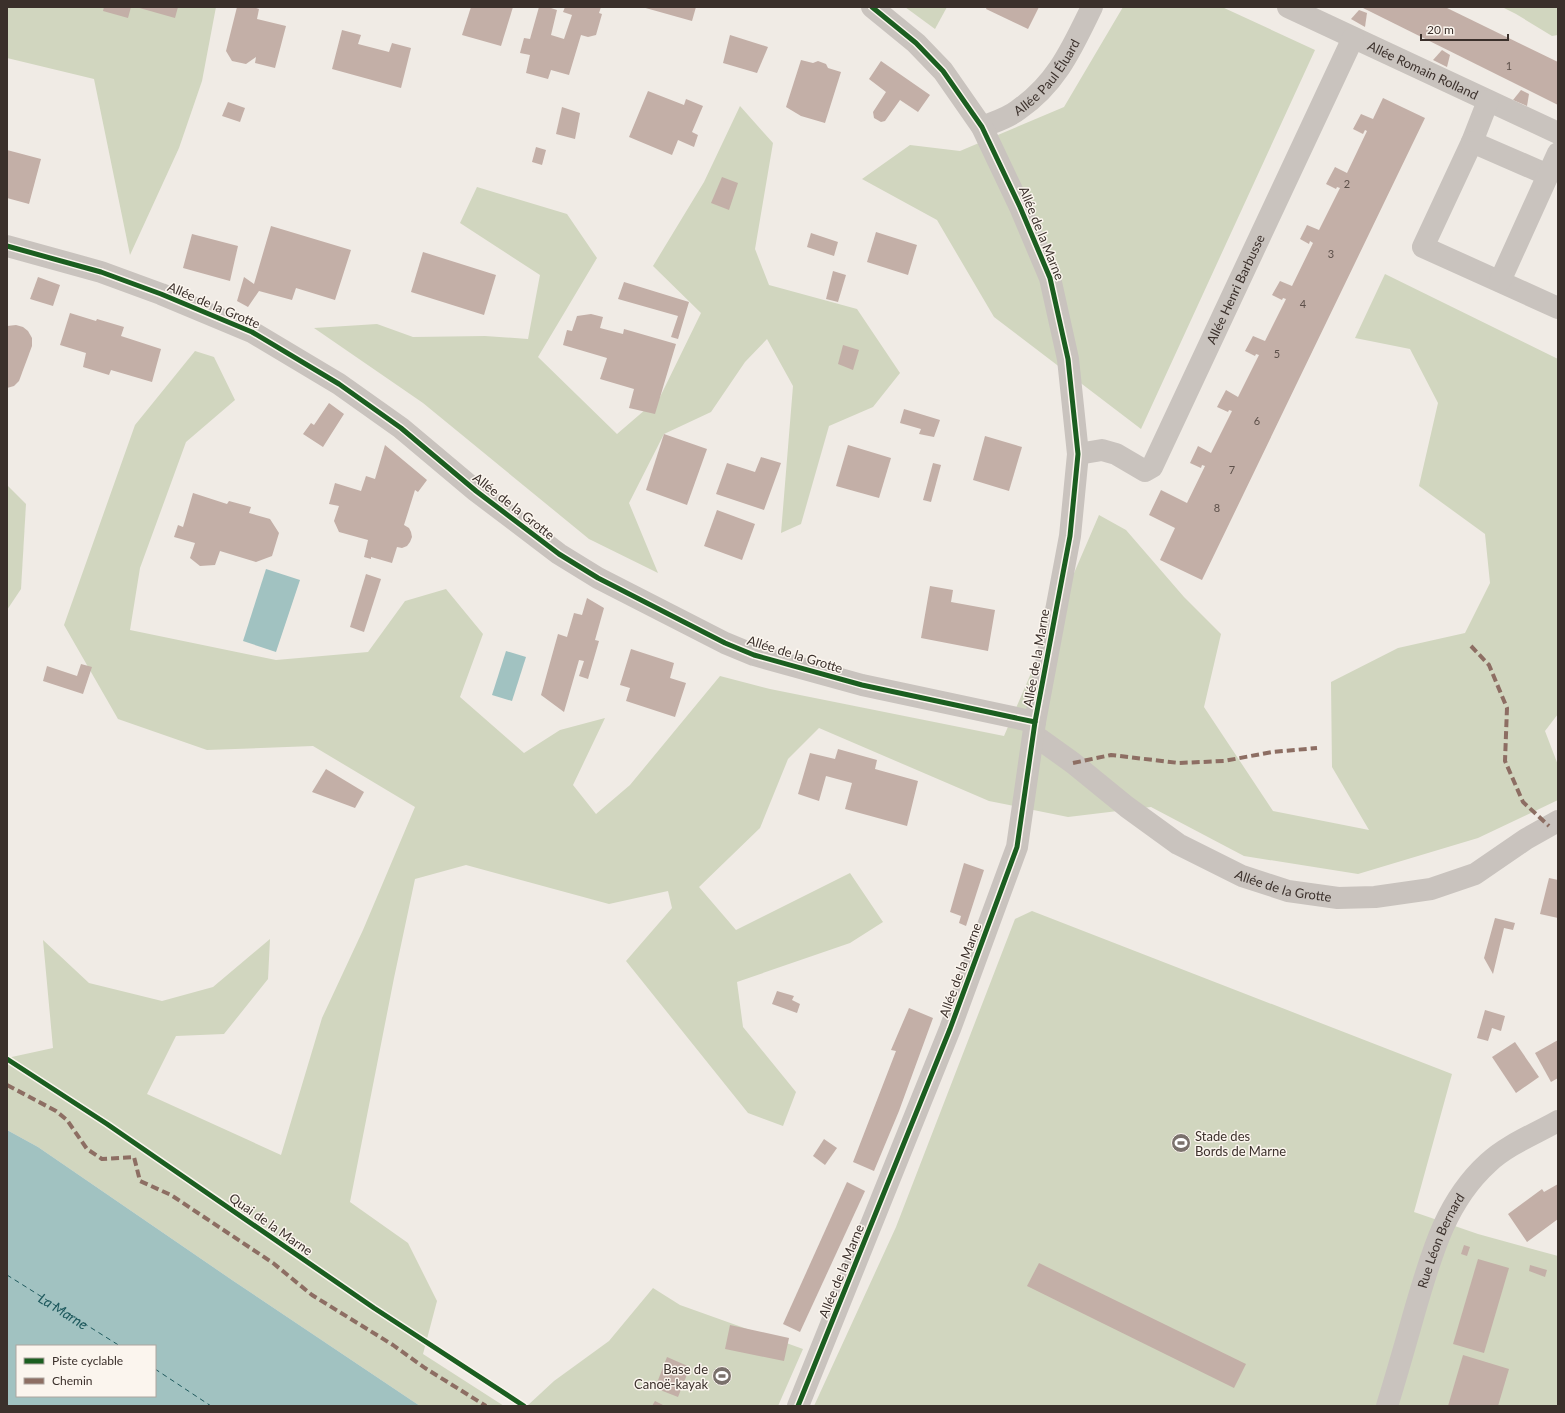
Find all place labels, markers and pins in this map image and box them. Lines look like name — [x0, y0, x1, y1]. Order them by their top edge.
place label: Stade des Bords de Marne — [1195, 1128, 1286, 1159]
sports icon: Stade des Bords de Marne — [1170, 1132, 1192, 1154]
place label: Base de Canoë-kayak — [634, 1361, 708, 1392]
sports icon: Base de Canoë-kayak — [711, 1365, 733, 1387]

